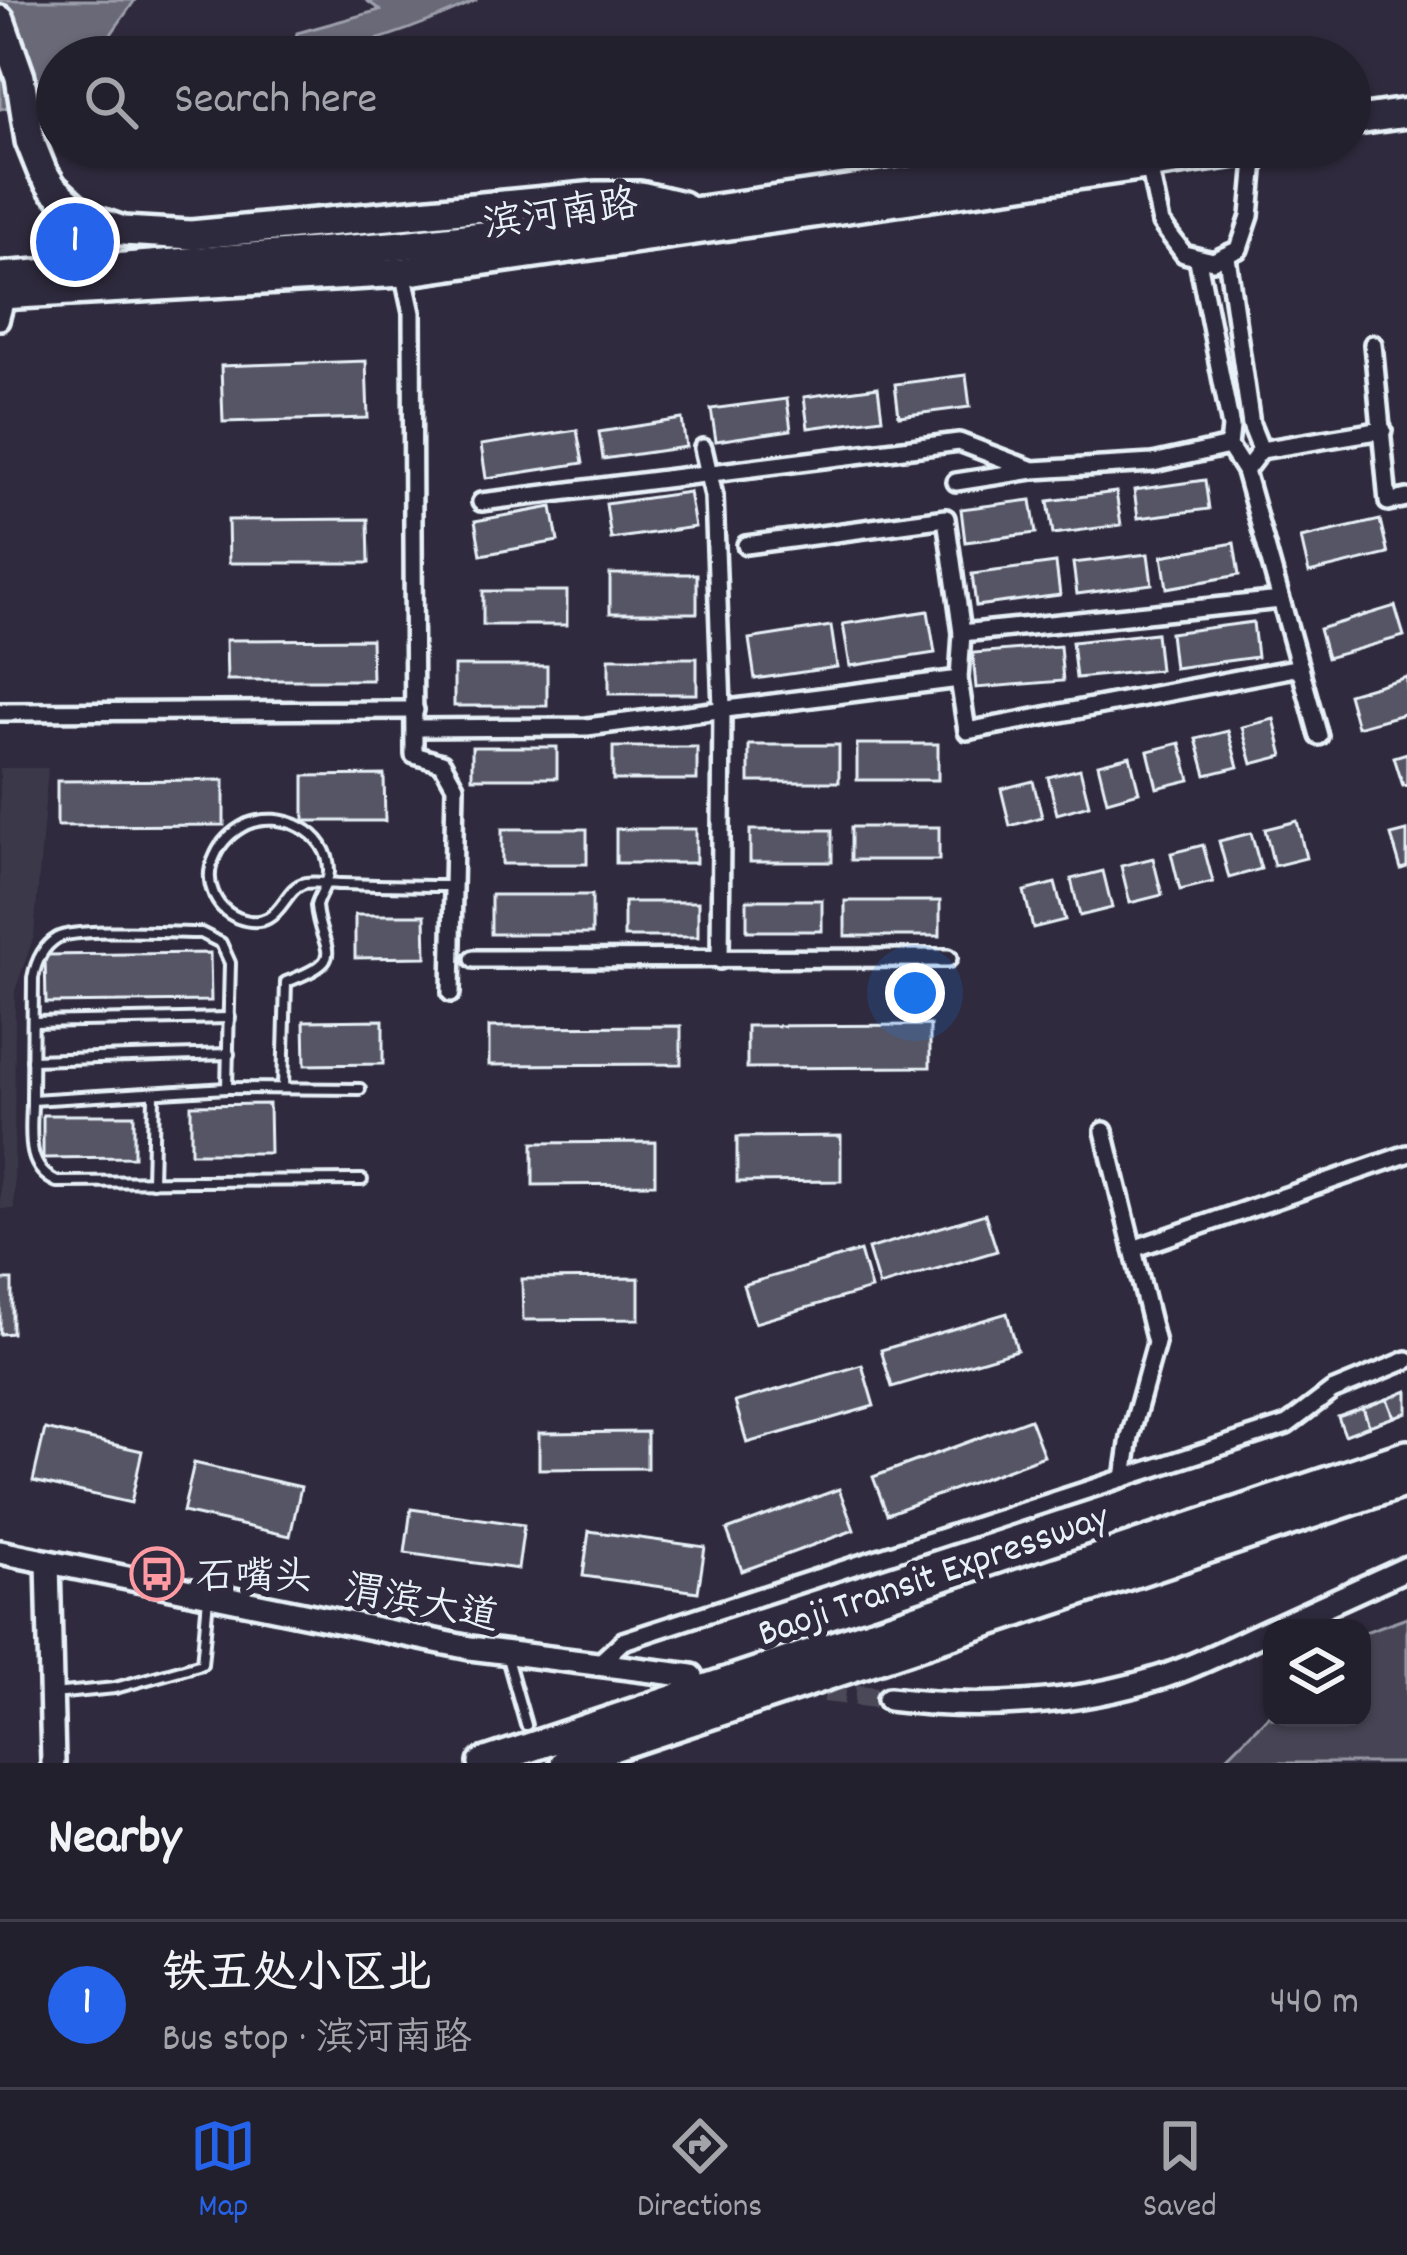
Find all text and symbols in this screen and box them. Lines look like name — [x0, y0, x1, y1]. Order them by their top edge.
search box — [36, 36, 1371, 168]
icon: search — [78, 69, 144, 135]
text: Search here — [174, 70, 377, 134]
street label: 滨河南路 — [480, 179, 642, 256]
pin: 1 — [36, 197, 114, 287]
your location — [885, 963, 945, 1023]
street label: Baoji Transit Expressway — [751, 1492, 1118, 1664]
bus stop icon: 石嘴头 — [129, 1546, 185, 1602]
place label: 石嘴头 — [196, 1553, 313, 1608]
street label: 渭滨大道 — [339, 1565, 503, 1648]
map controls — [1263, 1619, 1371, 1727]
button: layers — [1263, 1619, 1371, 1727]
text: Nearby — [48, 1805, 181, 1877]
text: 铁五处小区北 — [162, 1945, 432, 2009]
text: 1 — [83, 1977, 91, 2032]
text: 440 m — [1270, 1977, 1359, 2032]
text: Bus stop · 滨河南路 — [162, 2014, 472, 2069]
tab: Map — [190, 2113, 256, 2232]
tab: Directions — [637, 2113, 762, 2232]
tab: Saved — [1143, 2113, 1217, 2232]

